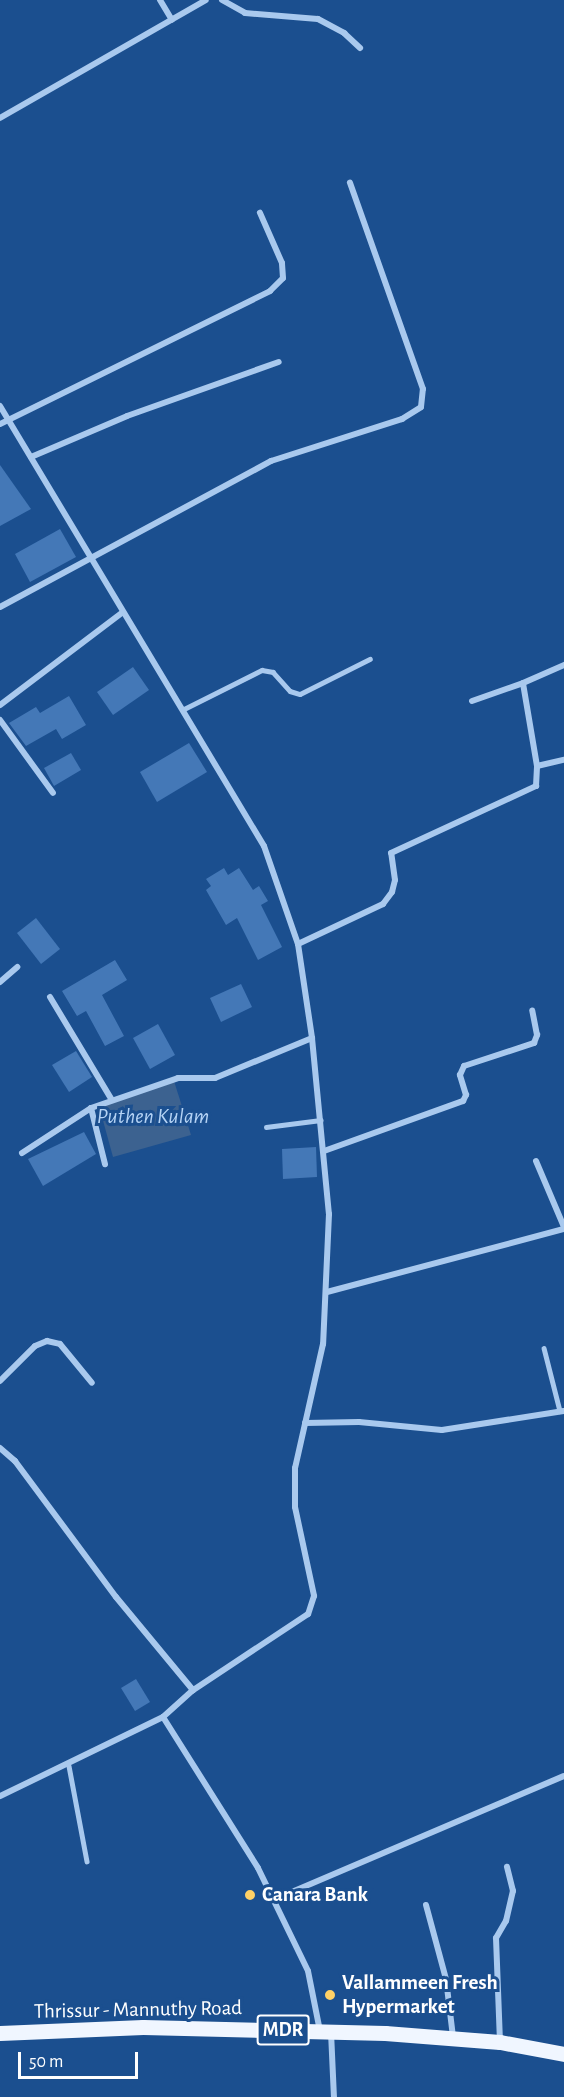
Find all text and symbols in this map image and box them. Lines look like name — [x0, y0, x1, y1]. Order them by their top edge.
water label: Puthen Kulam — [97, 1104, 209, 1130]
place label: Canara Bank — [262, 1882, 368, 1908]
marker: Canara Bank — [243, 1888, 257, 1902]
place label: Vallammeen Fresh Hypermarket — [342, 1970, 498, 2020]
marker: Vallammeen Fresh Hypermarket — [323, 1988, 337, 2002]
street label: Thrissur - Mannuthy Road — [34, 1996, 242, 2024]
road number: MDR — [256, 2013, 310, 2047]
scale bar — [21, 2040, 141, 2078]
text: 50 m — [29, 2053, 63, 2071]

